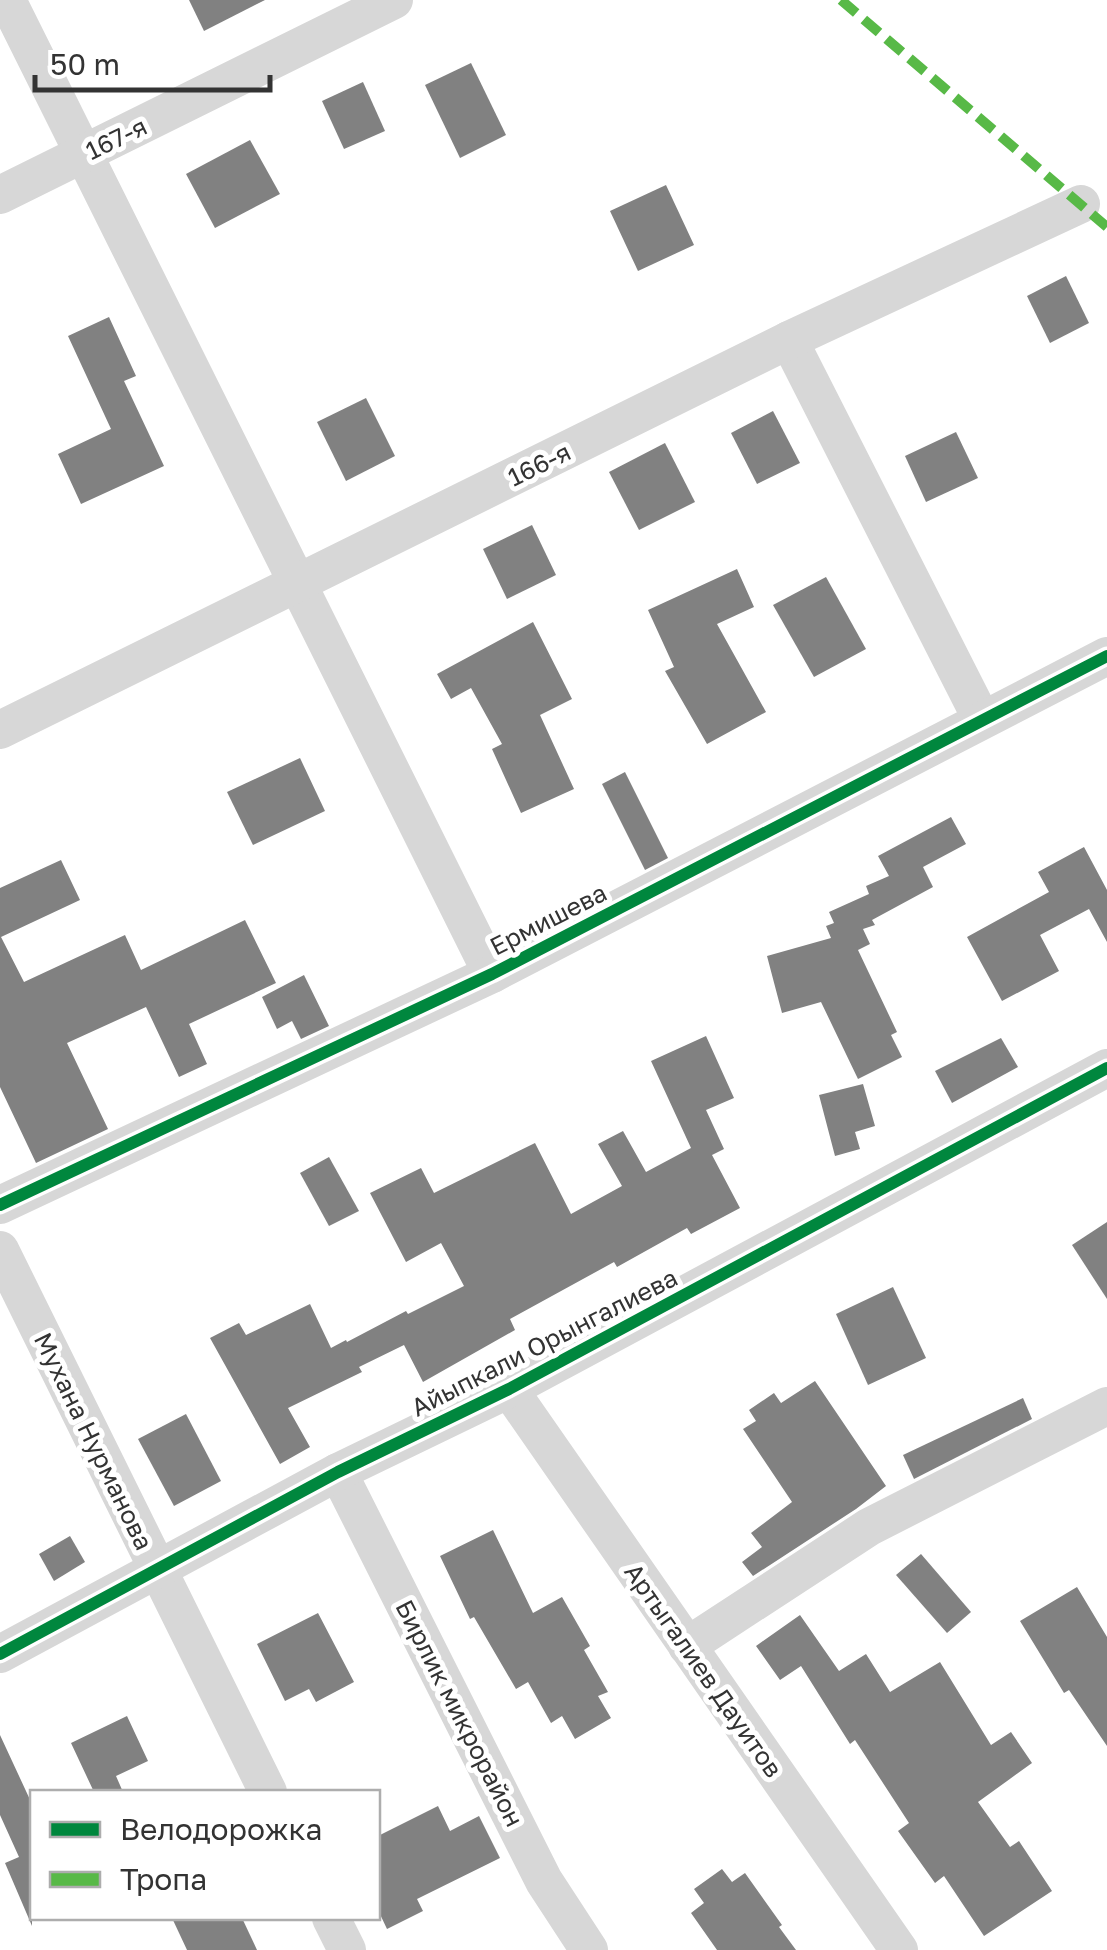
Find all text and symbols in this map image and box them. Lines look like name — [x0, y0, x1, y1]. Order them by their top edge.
scale bar — [35, 30, 270, 92]
text: 50 m — [50, 46, 120, 82]
street label: 167-я — [80, 110, 152, 166]
street label: 166-я — [502, 436, 576, 492]
street label: Ермишева — [484, 876, 612, 962]
street label: Айыпкали Орынгалиева — [406, 1261, 682, 1423]
street label: Мухана Нурманова — [28, 1327, 160, 1555]
street label: Артыгалиев Дауитов — [618, 1557, 790, 1783]
street label: Бирлик микрорайон — [389, 1594, 531, 1832]
legend — [30, 1790, 380, 1920]
text: Велодорожка — [120, 1811, 322, 1847]
text: Тропа — [120, 1861, 207, 1897]

